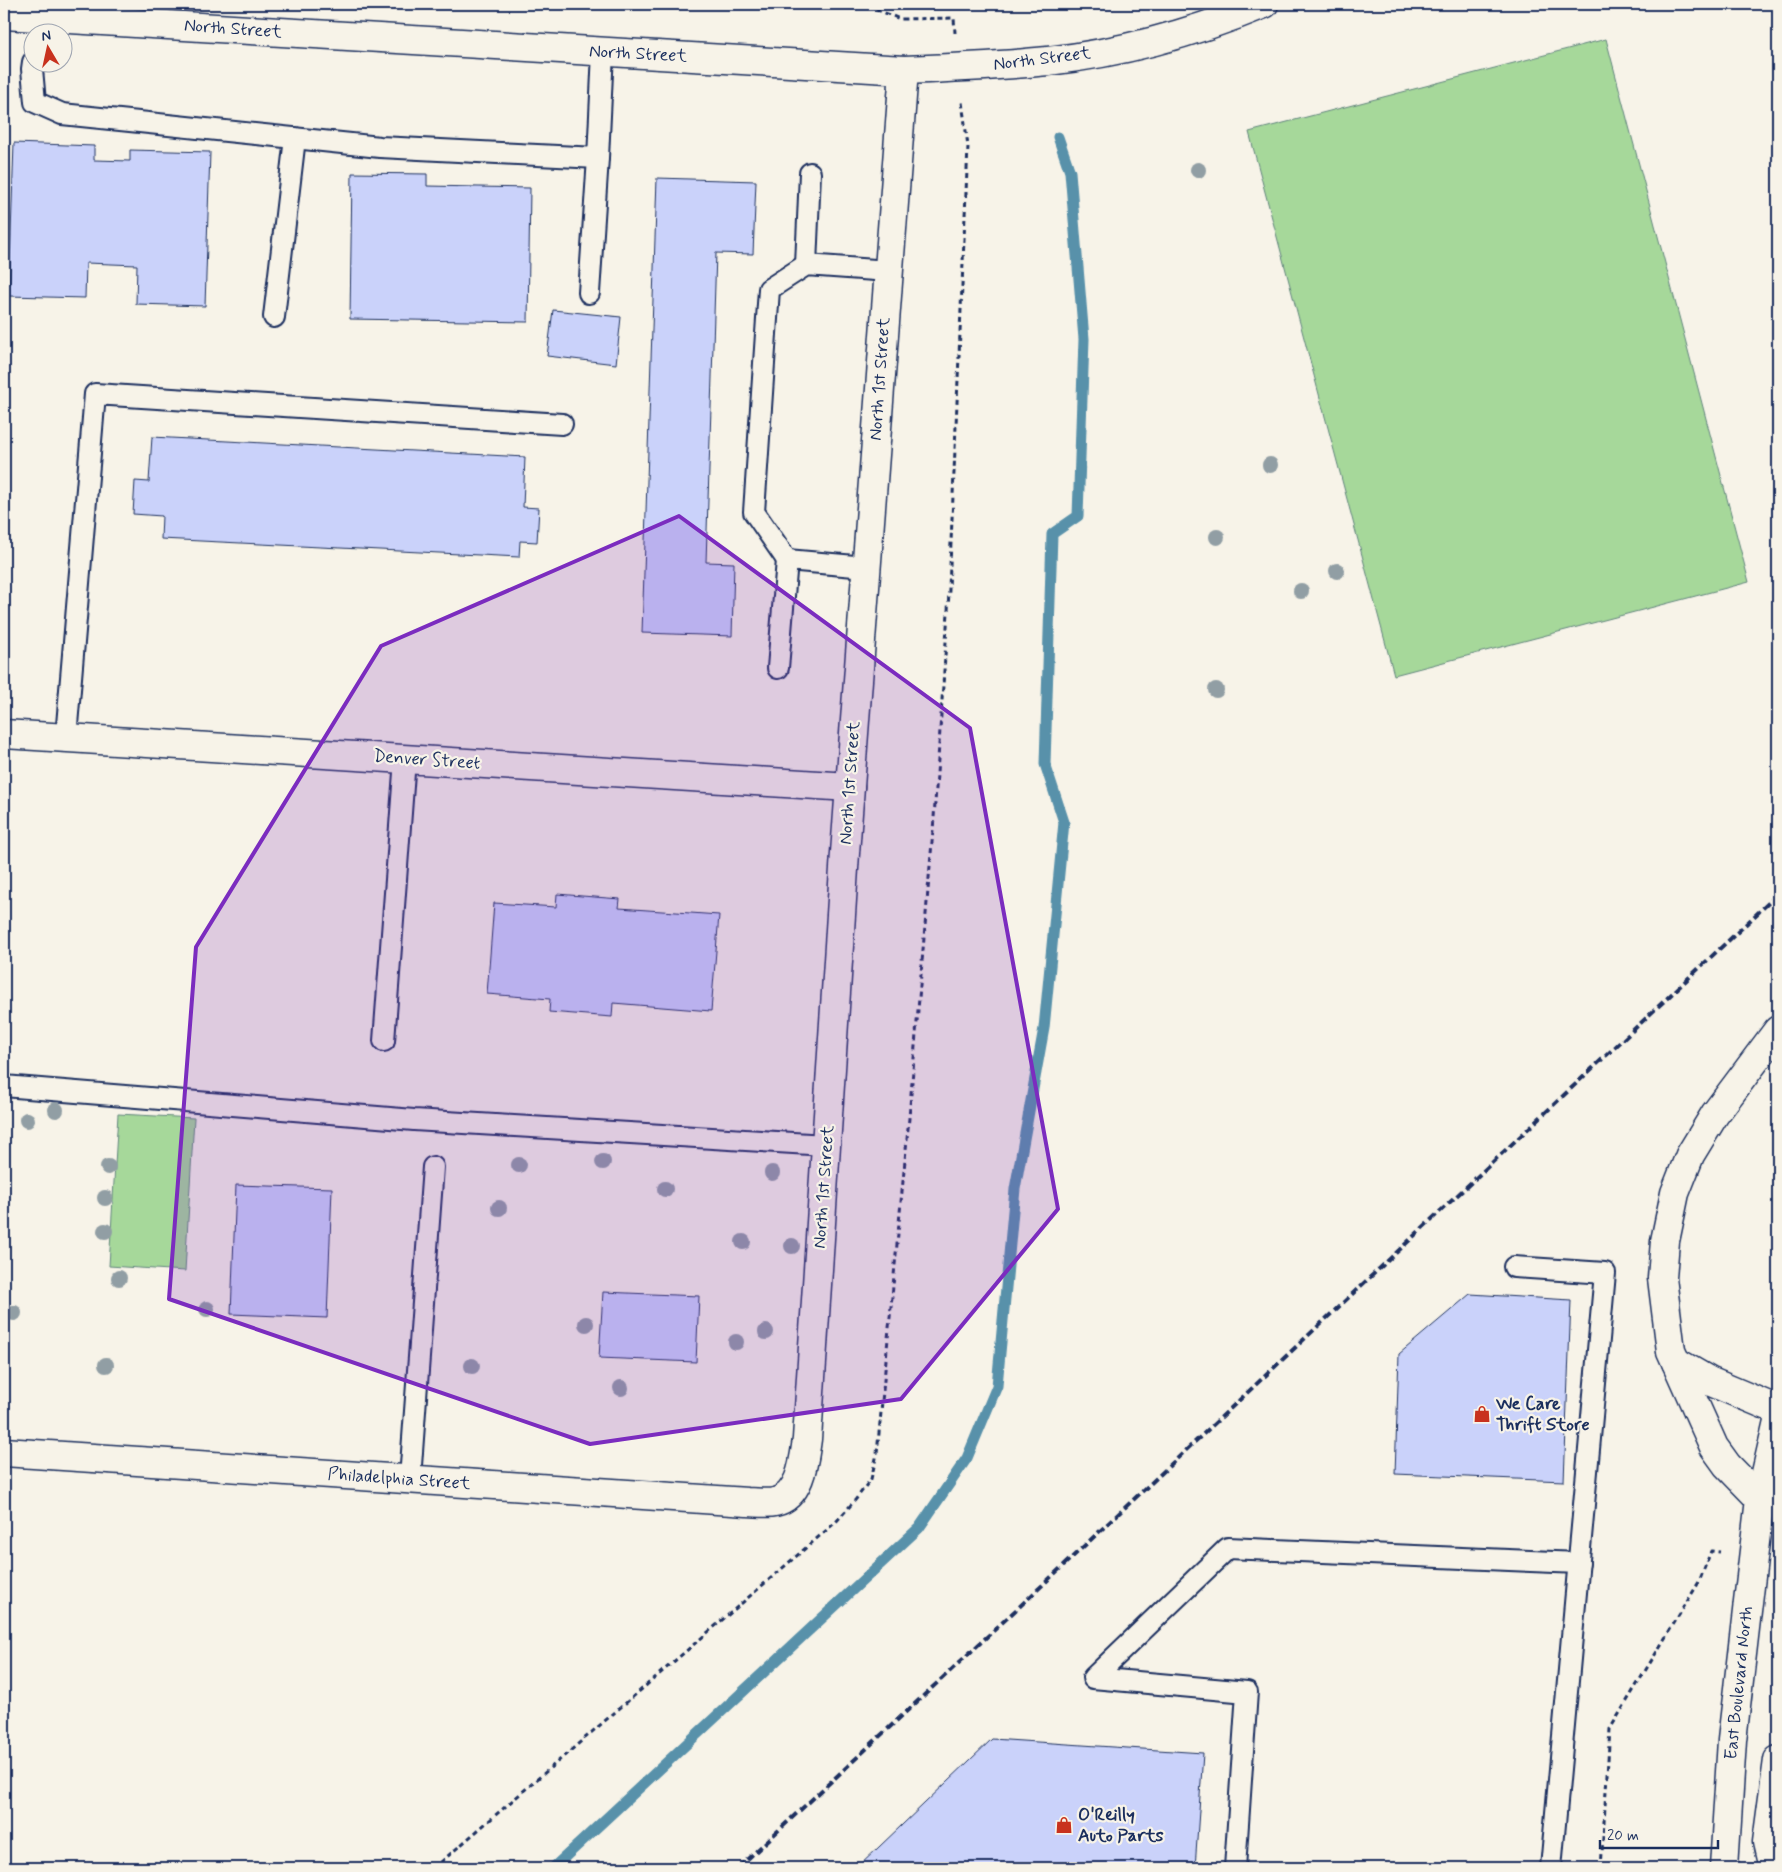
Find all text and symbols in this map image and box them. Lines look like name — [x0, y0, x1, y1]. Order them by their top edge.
street label: North Street — [183, 14, 283, 44]
north arrow — [22, 22, 72, 72]
text: N — [40, 27, 52, 46]
street label: North Street — [588, 39, 688, 69]
street label: North Street — [992, 41, 1093, 77]
street label: North 1st Street — [864, 316, 896, 441]
street label: North 1st Street — [834, 720, 866, 845]
street label: Denver Street — [373, 744, 481, 776]
street label: North 1st Street — [808, 1124, 840, 1249]
place label: We Care Thrift Store — [1495, 1392, 1590, 1437]
shop icon: We Care Thrift Store — [1472, 1404, 1492, 1424]
street label: Philadelphia Street — [327, 1462, 472, 1496]
street label: East Boulevard North — [1719, 1605, 1759, 1761]
place label: O'Reilly Auto Parts — [1078, 1803, 1164, 1848]
shop icon: O'Reilly Auto Parts — [1054, 1815, 1074, 1835]
scale bar — [1600, 1817, 1717, 1849]
text: 20 m — [1607, 1826, 1639, 1846]

